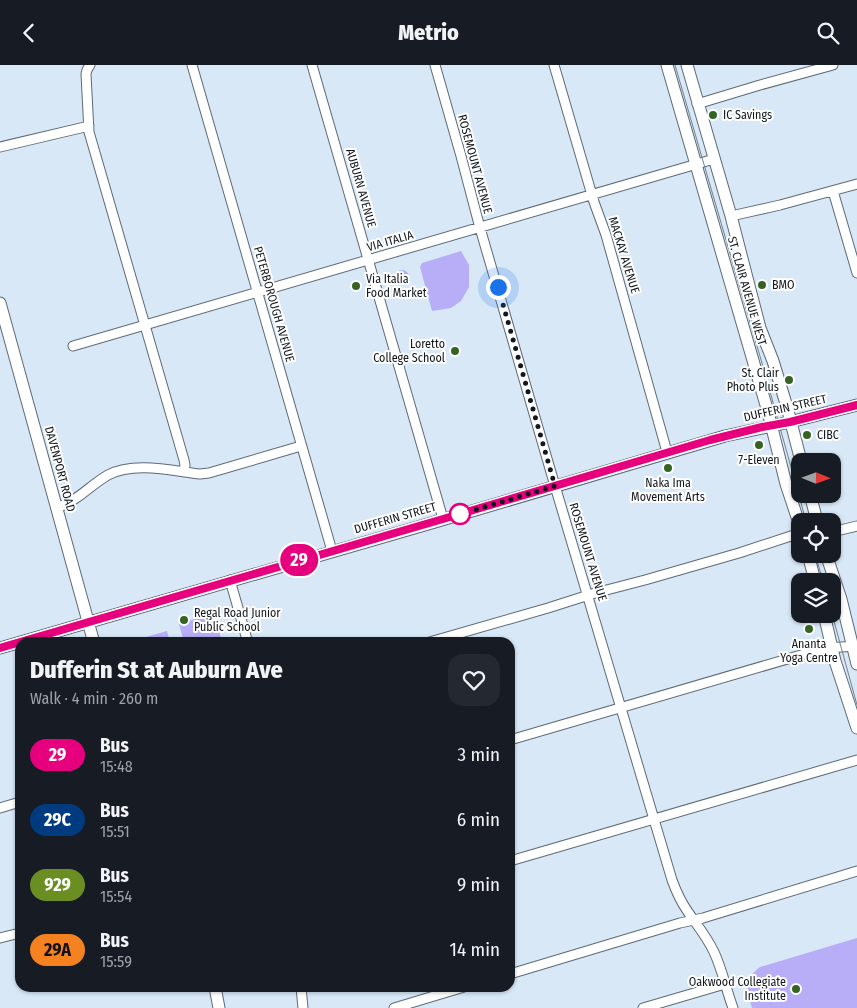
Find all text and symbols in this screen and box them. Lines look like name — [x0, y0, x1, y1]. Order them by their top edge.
icon: back — [15, 19, 43, 47]
text: Metrio — [398, 19, 459, 46]
icon: search — [814, 19, 842, 47]
place label: IC Savings — [723, 108, 772, 122]
marker: IC Savings — [707, 109, 719, 121]
street label: ROSEMOUNT AVENUE — [455, 113, 495, 215]
street label: AUBURN AVENUE — [343, 147, 379, 229]
street label: MACKAY AVENUE — [606, 215, 642, 295]
street label: VIA ITALIA — [365, 228, 415, 254]
street label: ST. CLAIR AVENUE WEST — [725, 235, 769, 347]
street label: PETERBOROUGH AVENUE — [251, 245, 297, 364]
place label: Via Italia Food Market — [366, 272, 427, 300]
your location — [486, 275, 511, 300]
place label: BMO — [772, 278, 795, 292]
marker: BMO — [756, 279, 768, 291]
marker: Via Italia Food Market — [350, 280, 362, 292]
place label: Loretto College School — [373, 337, 445, 365]
marker: Loretto College School — [449, 345, 461, 357]
place label: St. Clair Photo Plus — [727, 366, 780, 394]
marker: St. Clair Photo Plus — [783, 374, 795, 386]
street label: DUFFERIN STREET — [742, 392, 828, 424]
street label: DAVENPORT ROAD — [42, 425, 78, 513]
place label: CIBC — [817, 428, 839, 442]
marker: CIBC — [801, 429, 813, 441]
marker: 7-Eleven — [753, 439, 765, 451]
place label: 7-Eleven — [738, 453, 780, 467]
north arrow — [791, 453, 841, 503]
map controls — [791, 453, 841, 623]
marker: Naka Ima Movement Arts — [662, 462, 674, 474]
place label: Naka Ima Movement Arts — [631, 476, 705, 504]
street label: DUFFERIN STREET — [352, 499, 438, 536]
street label: ROSEMOUNT AVENUE — [566, 501, 610, 603]
unlabelled marker — [449, 503, 471, 525]
button: locate — [791, 513, 841, 563]
line badge: 29 — [276, 544, 322, 576]
text: 29 — [290, 549, 308, 571]
button: layers — [791, 573, 841, 623]
place label: Regal Road Junior Public School — [194, 606, 281, 634]
marker: Regal Road Junior Public School — [178, 614, 190, 626]
marker: Ananta Yoga Centre — [803, 623, 815, 635]
place label: Ananta Yoga Centre — [780, 637, 838, 665]
button: heart — [448, 654, 500, 706]
text: Dufferin St at Auburn Ave — [30, 656, 283, 684]
text: Walk · 4 min · 260 m — [30, 689, 158, 708]
text: Bus — [100, 734, 129, 757]
text: 3 min — [458, 743, 500, 766]
text: 29 — [49, 744, 66, 766]
text: 15:48 — [100, 757, 133, 776]
text: Bus — [100, 799, 129, 822]
text: 6 min — [457, 808, 500, 831]
text: 29C — [44, 809, 71, 831]
text: 15:51 — [100, 822, 130, 841]
text: Bus — [100, 864, 129, 887]
text: 9 min — [457, 873, 500, 896]
text: 929 — [44, 874, 71, 896]
text: 15:54 — [100, 887, 132, 906]
text: Bus — [100, 929, 129, 952]
text: 14 min — [450, 938, 500, 961]
text: 29A — [44, 939, 71, 961]
text: 15:59 — [100, 952, 132, 971]
place label: Oakwood Collegiate Institute — [689, 975, 786, 1003]
marker: Oakwood Collegiate Institute — [790, 983, 802, 995]

